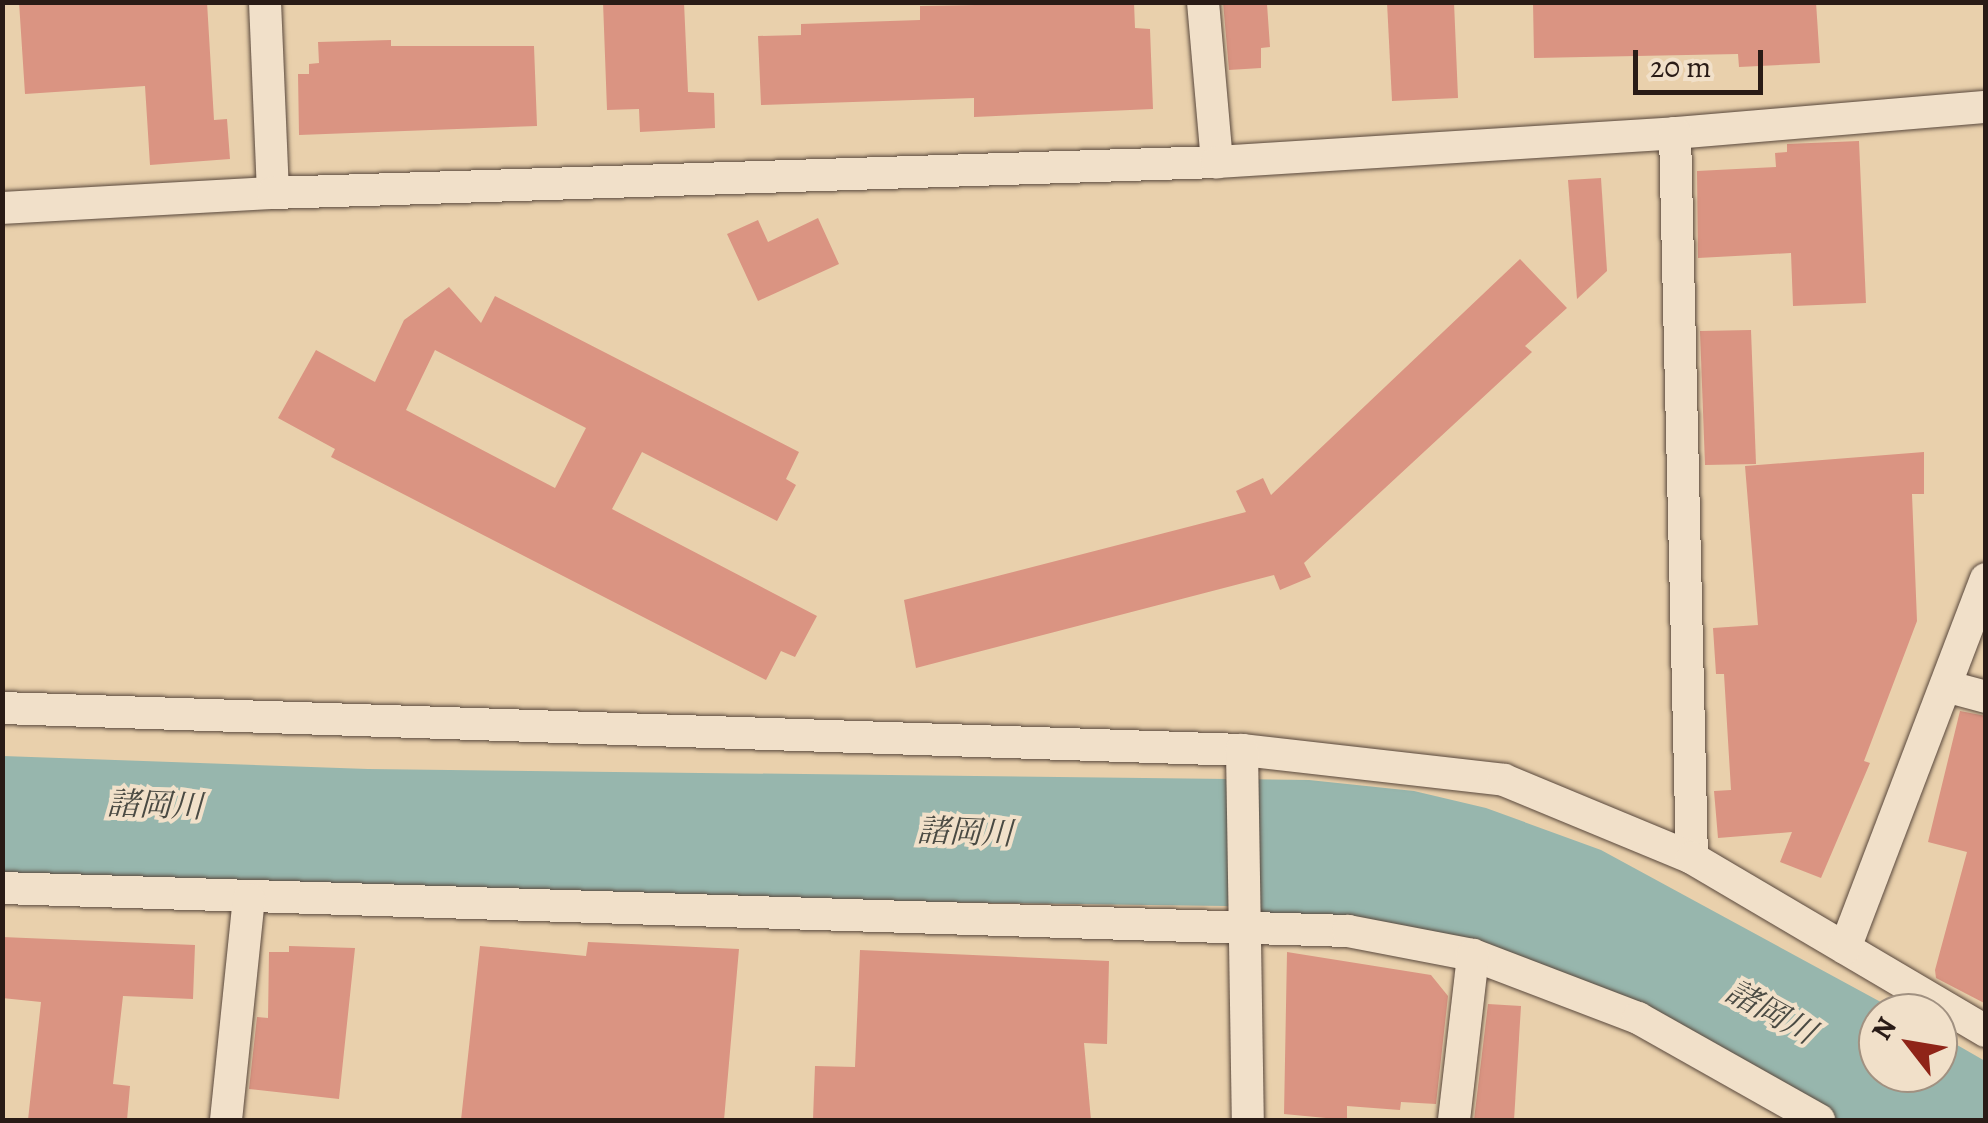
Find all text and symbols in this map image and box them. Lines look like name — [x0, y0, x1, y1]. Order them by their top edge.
scale bar — [1638, 30, 1768, 92]
text: 20 m — [1650, 47, 1711, 87]
water label: 諸岡川 — [106, 784, 204, 826]
water label: 諸岡川 — [916, 811, 1014, 853]
water label: 諸岡川 — [1720, 972, 1822, 1052]
north arrow — [1858, 993, 1958, 1093]
text: N — [1862, 1010, 1906, 1047]

